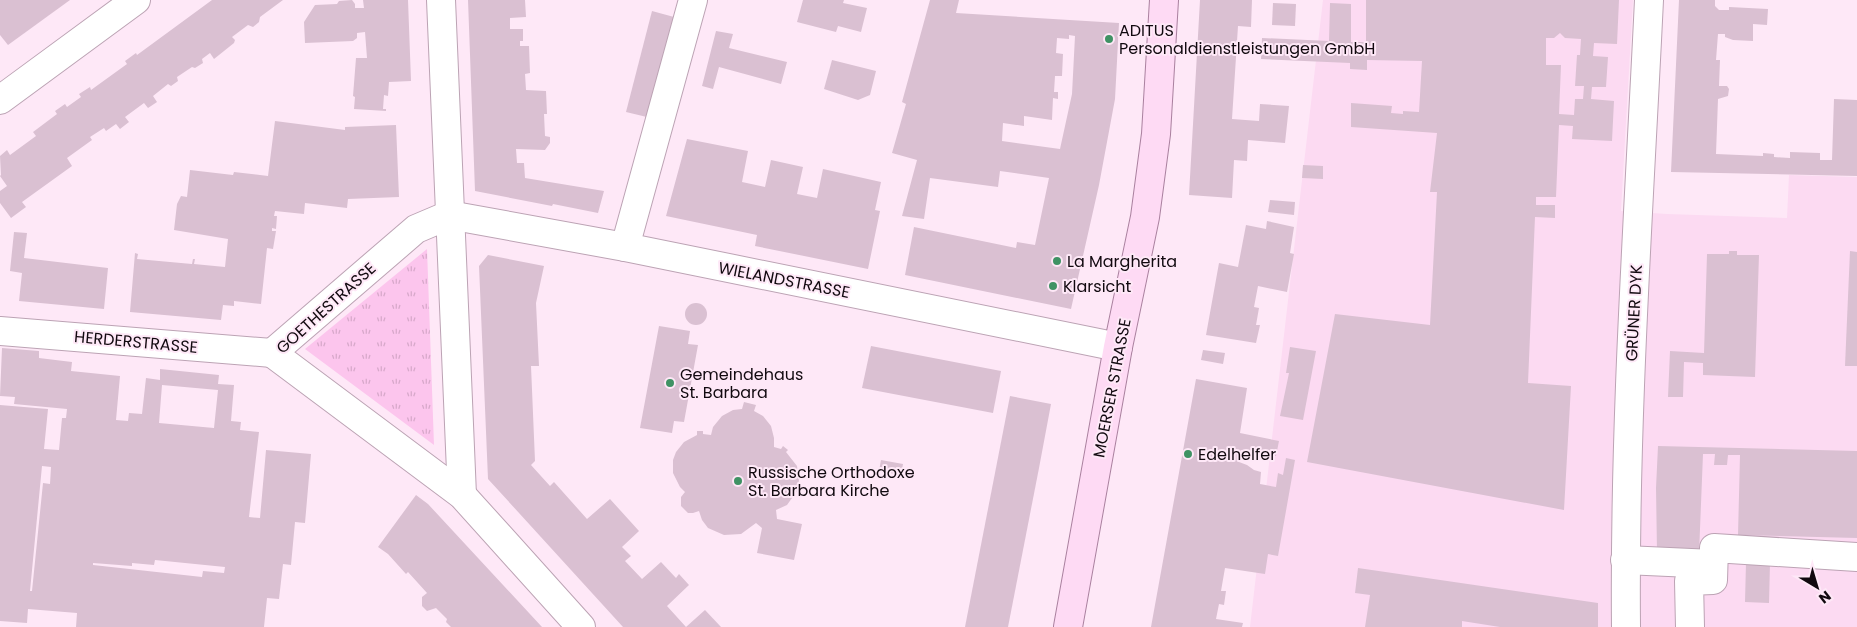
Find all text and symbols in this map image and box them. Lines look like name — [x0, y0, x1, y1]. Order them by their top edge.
place label: ADITUS Personaldienstleistungen GmbH — [1119, 19, 1375, 60]
marker: ADITUS Personaldienstleistungen GmbH — [1103, 33, 1115, 45]
place label: La Margherita — [1067, 250, 1177, 273]
marker: La Margherita — [1051, 255, 1063, 267]
street label: WIELANDSTRASSE — [716, 256, 852, 304]
street label: GOETHESTRASSE — [271, 257, 381, 359]
street label: GRÜNER DYK — [1620, 264, 1648, 362]
place label: Klarsicht — [1063, 275, 1132, 298]
marker: Klarsicht — [1047, 280, 1059, 292]
street label: MOERSER STRASSE — [1087, 316, 1137, 460]
street label: HERDERSTRASSE — [73, 325, 199, 359]
place label: Gemeindehaus St. Barbara — [680, 363, 803, 404]
marker: Gemeindehaus St. Barbara — [664, 377, 676, 389]
place label: Edelhelfer — [1198, 443, 1276, 466]
marker: Edelhelfer — [1182, 448, 1194, 460]
place label: Russische Orthodoxe St. Barbara Kirche — [748, 461, 915, 502]
marker: Russische Orthodoxe St. Barbara Kirche — [732, 475, 744, 487]
north arrow — [1792, 562, 1842, 612]
text: N — [1815, 586, 1835, 608]

